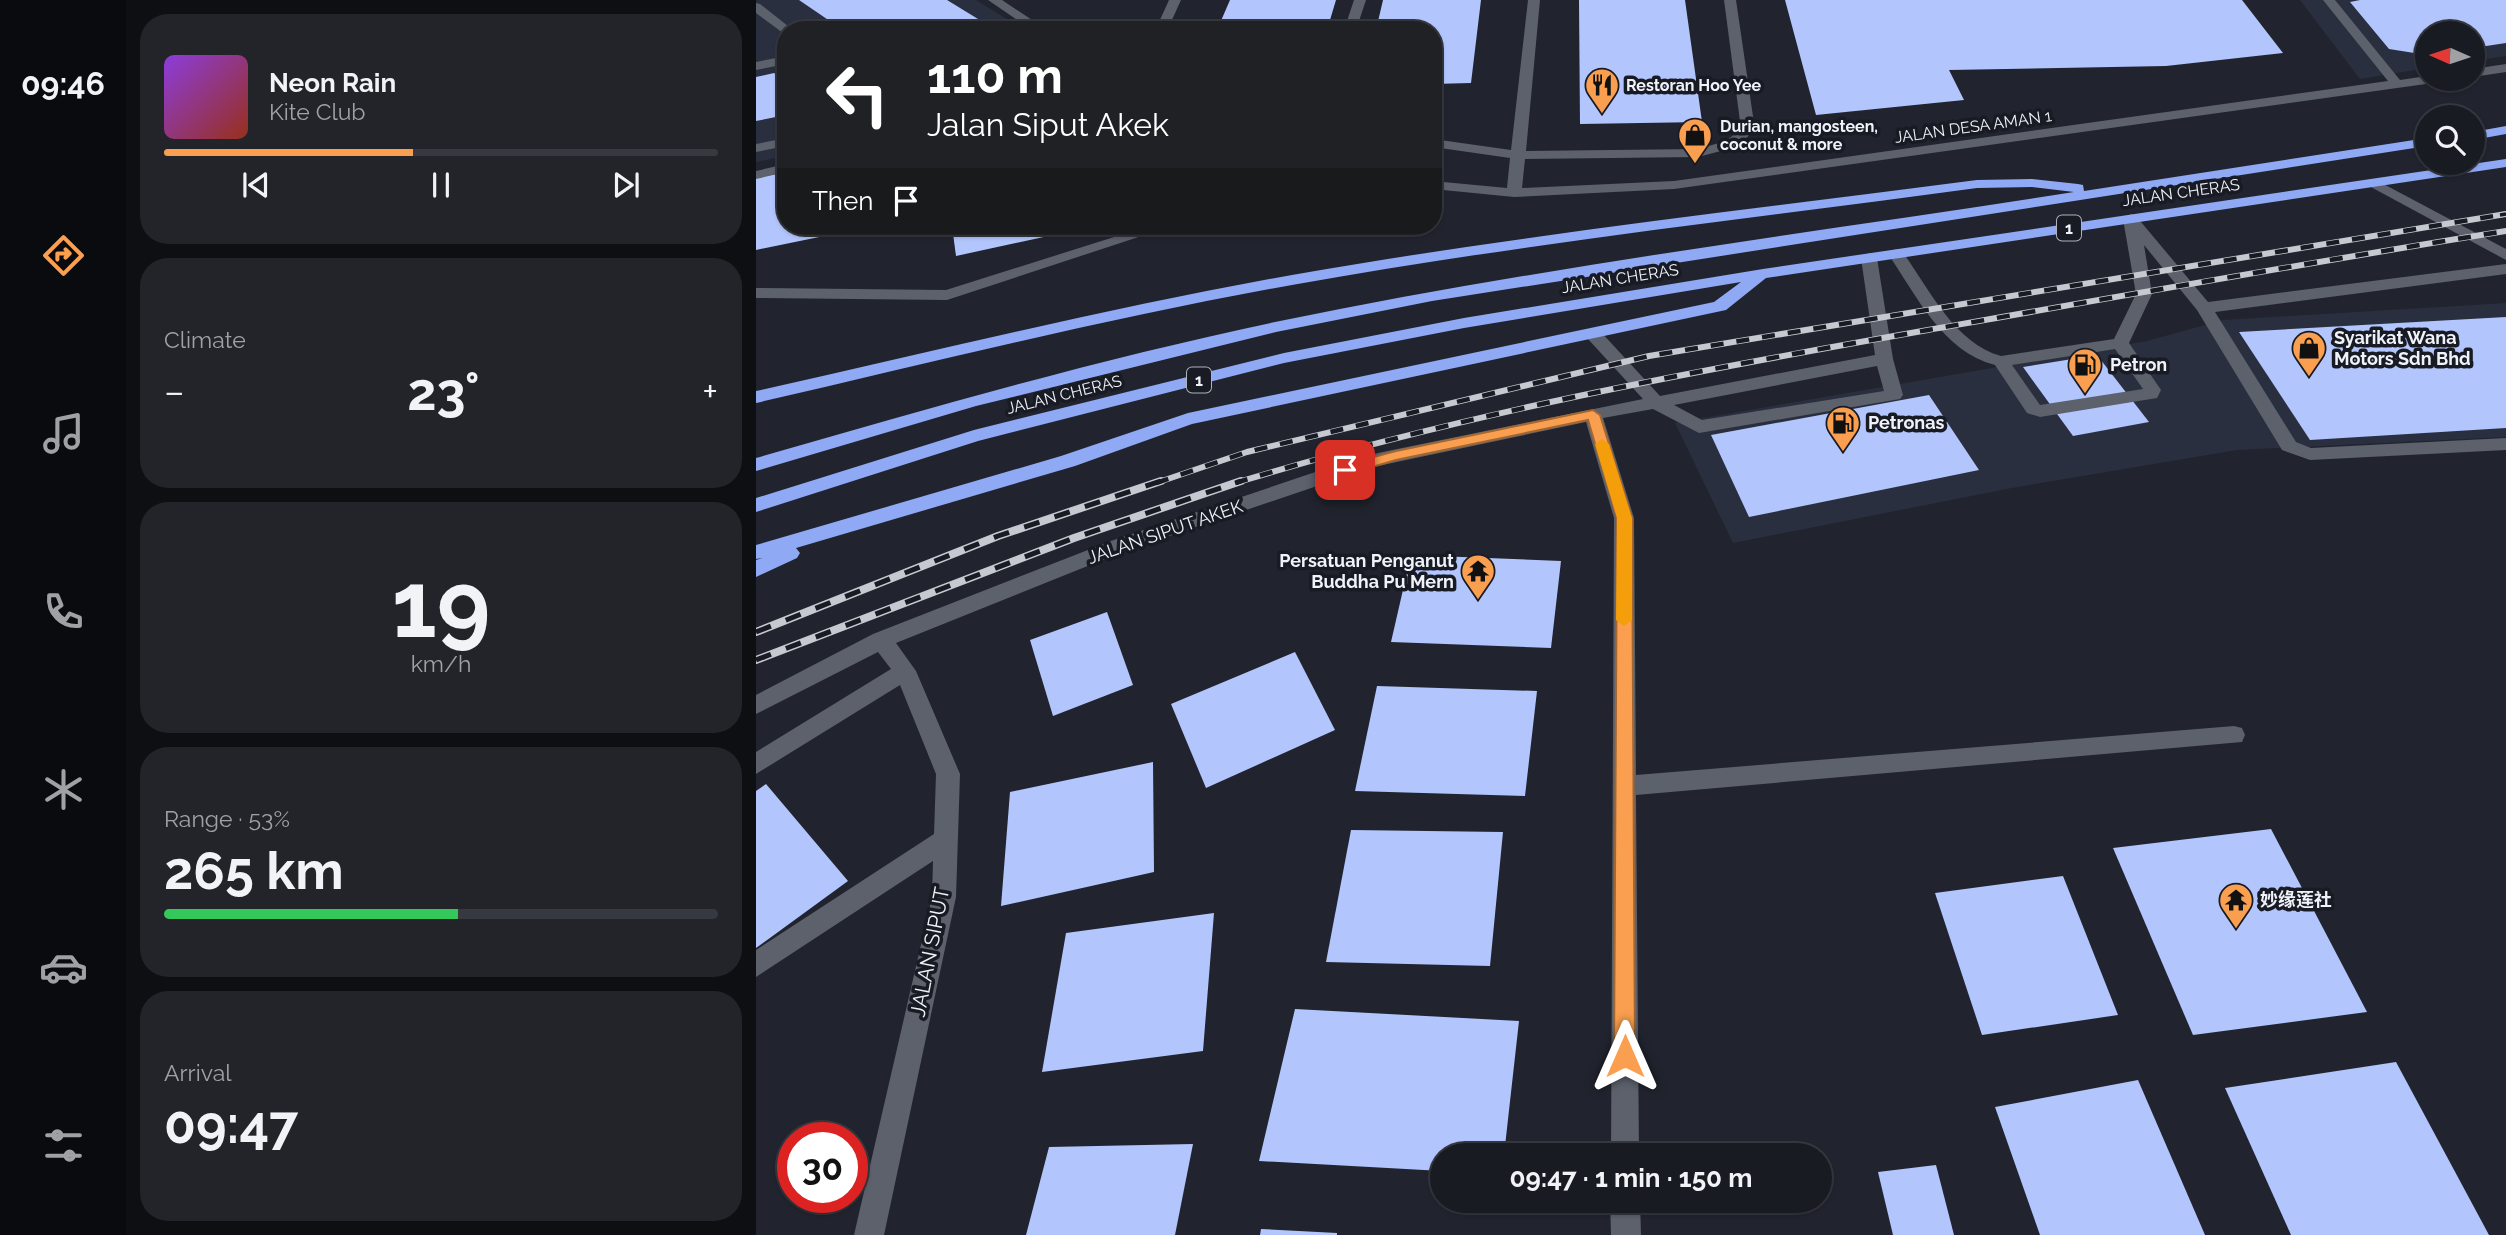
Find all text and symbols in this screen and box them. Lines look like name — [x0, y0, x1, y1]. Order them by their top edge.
north arrow — [2415, 21, 2485, 91]
map controls — [2415, 21, 2485, 175]
text: 110 m — [927, 47, 1063, 104]
icon: left — [812, 49, 903, 140]
text: 09:46 — [21, 65, 105, 102]
restaurant icon: Restoran Hoo Yee — [1583, 66, 1621, 115]
text: Neon Rain — [269, 68, 396, 98]
place label: Restoran Hoo Yee — [1626, 76, 1761, 95]
text: Kite Club — [269, 98, 366, 125]
button: search — [2415, 105, 2485, 175]
text: Jalan Siput Akek — [927, 106, 1169, 143]
street label: JALAN DESA AMAN 1 — [1893, 106, 2053, 147]
shop icon: Durian, mangosteen, coconut & more — [1676, 116, 1714, 165]
place label: Durian, mangosteen, coconut & more — [1720, 117, 1878, 154]
icon: previous — [237, 166, 275, 204]
icon: pause — [422, 166, 460, 204]
icon: next — [607, 166, 645, 204]
street label: JALAN CHERAS — [2121, 175, 2241, 210]
icon: arrive — [887, 182, 925, 220]
text: Then — [812, 186, 873, 216]
road number: 1 — [2057, 216, 2081, 240]
icon: directions — [39, 231, 88, 280]
street label: JALAN CHERAS — [1560, 260, 1680, 297]
text: Climate — [164, 326, 246, 353]
place label: Syarikat Wana Motors Sdn Bhd — [2334, 327, 2471, 369]
shop icon: Syarikat Wana Motors Sdn Bhd — [2290, 329, 2328, 378]
fuel station icon: Petron — [2066, 346, 2104, 395]
place label: Petron — [2110, 354, 2167, 375]
text: 23° — [407, 361, 480, 422]
road number: 1 — [1187, 368, 1211, 392]
text: − — [164, 369, 184, 414]
text: + — [702, 369, 718, 414]
street label: JALAN CHERAS — [1005, 371, 1124, 418]
fuel station icon: Petronas — [1824, 404, 1862, 453]
icon: music — [39, 409, 88, 458]
place label: Petronas — [1868, 412, 1945, 433]
pin — [1315, 440, 1375, 500]
icon: arrive — [1326, 451, 1364, 489]
street label: JALAN SIPUT AKEK — [1085, 495, 1246, 568]
place label: Persatuan Penganut Buddha Pu Mern — [1279, 550, 1454, 592]
text: 19 — [392, 551, 490, 658]
temple icon: Persatuan Penganut Buddha Pu Mern — [1459, 552, 1497, 601]
icon: phone — [39, 587, 88, 636]
text: km/h — [411, 650, 471, 677]
icon: climate — [39, 765, 88, 814]
text: Range · 53% — [164, 805, 290, 832]
text: 265 km — [164, 840, 344, 901]
temple icon: 妙缘莲社 — [2217, 881, 2255, 930]
street label: JALAN SIPUT — [905, 885, 954, 1019]
place label: 妙缘莲社 — [2260, 889, 2332, 910]
icon: car — [39, 943, 88, 992]
position arrow — [1588, 1019, 1662, 1093]
text: Arrival — [164, 1059, 231, 1086]
text: 09:47 — [164, 1094, 298, 1155]
icon: filters — [39, 1121, 88, 1170]
speed limit sign: 30 — [777, 1122, 868, 1213]
text: 09:47 · 1 min · 150 m — [1509, 1163, 1753, 1193]

